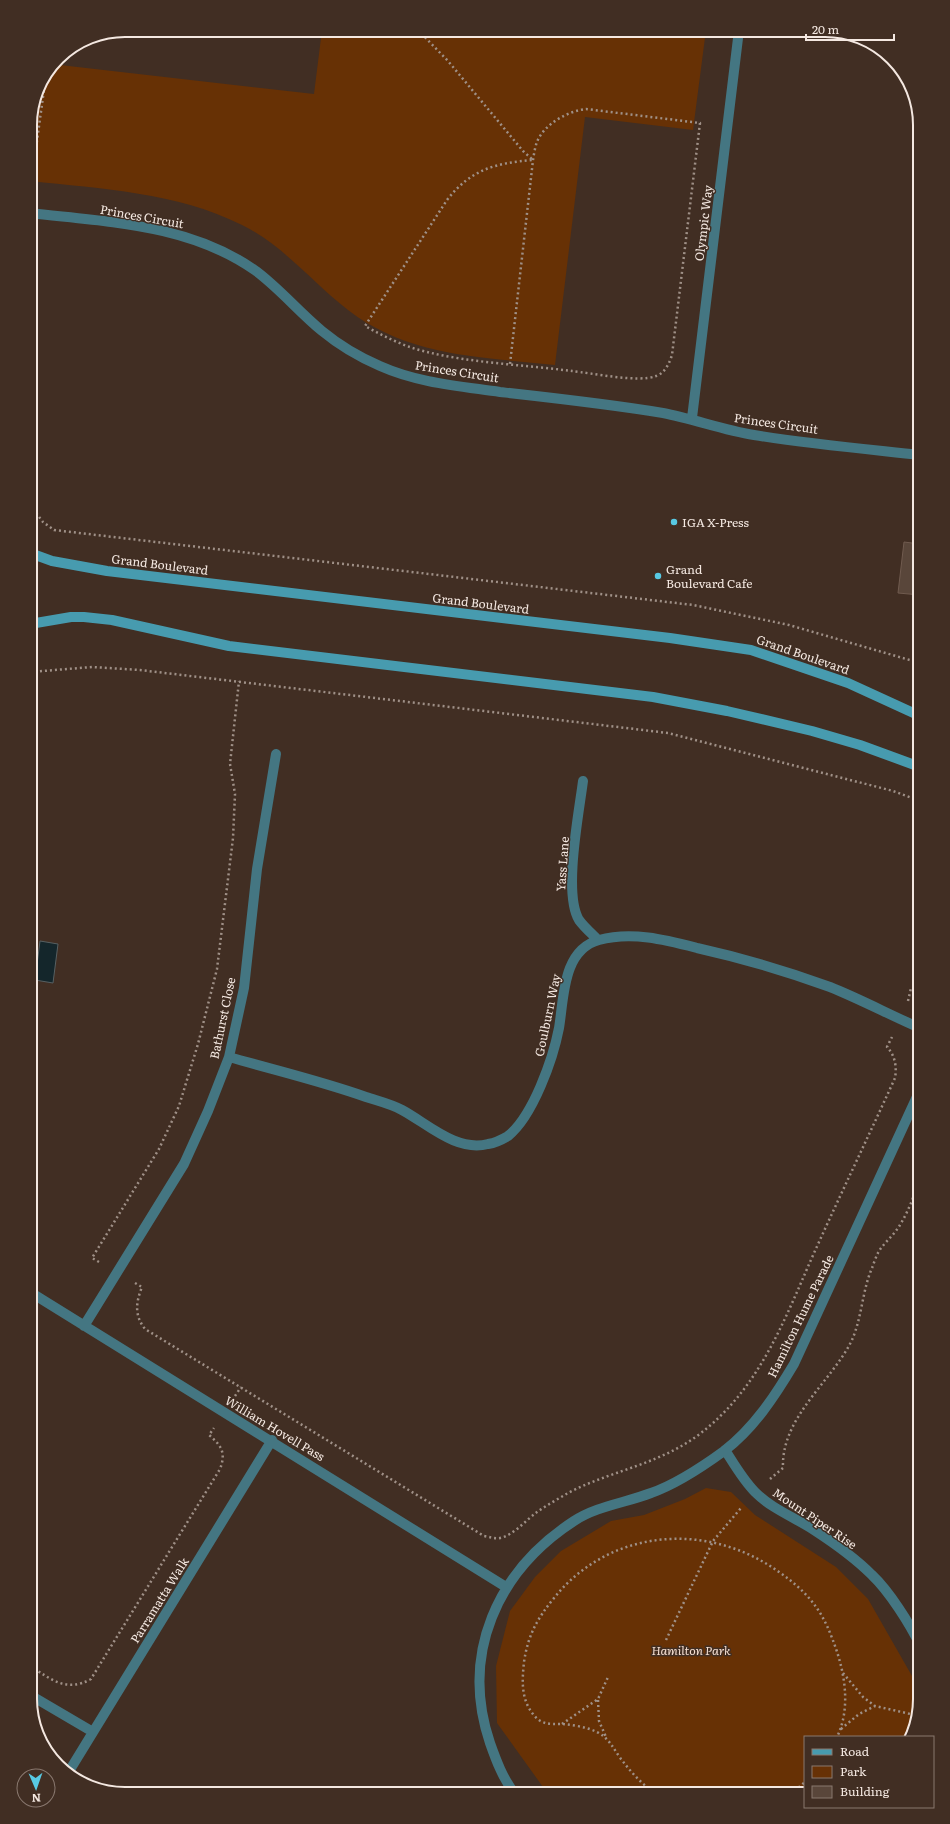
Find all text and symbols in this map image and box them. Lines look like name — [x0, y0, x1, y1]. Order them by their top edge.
scale bar — [806, 16, 894, 42]
text: 20 m — [812, 20, 839, 38]
street label: Olympic Way — [689, 184, 717, 262]
street label: Princes Circuit — [99, 200, 185, 232]
street label: Princes Circuit — [414, 355, 500, 387]
street label: Princes Circuit — [733, 408, 819, 438]
place label: IGA X-Press — [682, 513, 750, 531]
marker: IGA X-Press — [669, 517, 679, 527]
street label: Grand Boulevard — [111, 549, 210, 579]
place label: Grand Boulevard Cafe — [666, 560, 753, 592]
marker: Grand Boulevard Cafe — [653, 571, 663, 581]
street label: Grand Boulevard — [432, 588, 531, 618]
street label: Grand Boulevard — [754, 630, 853, 679]
street label: Yass Lane — [551, 836, 573, 892]
street label: Goulburn Way — [529, 972, 565, 1058]
street label: Bathurst Close — [205, 976, 239, 1060]
street label: Hamilton Hume Parade — [762, 1252, 838, 1380]
street label: William Hovell Pass — [222, 1391, 329, 1465]
street label: Mount Piper Rise — [769, 1483, 861, 1553]
street label: Parramatta Walk — [125, 1553, 193, 1646]
park label: Hamilton Park — [651, 1641, 731, 1659]
legend — [804, 1736, 934, 1808]
text: Road — [840, 1742, 870, 1760]
text: Park — [840, 1762, 867, 1780]
north arrow — [16, 1768, 56, 1808]
text: Building — [840, 1782, 890, 1800]
text: N — [31, 1791, 41, 1807]

